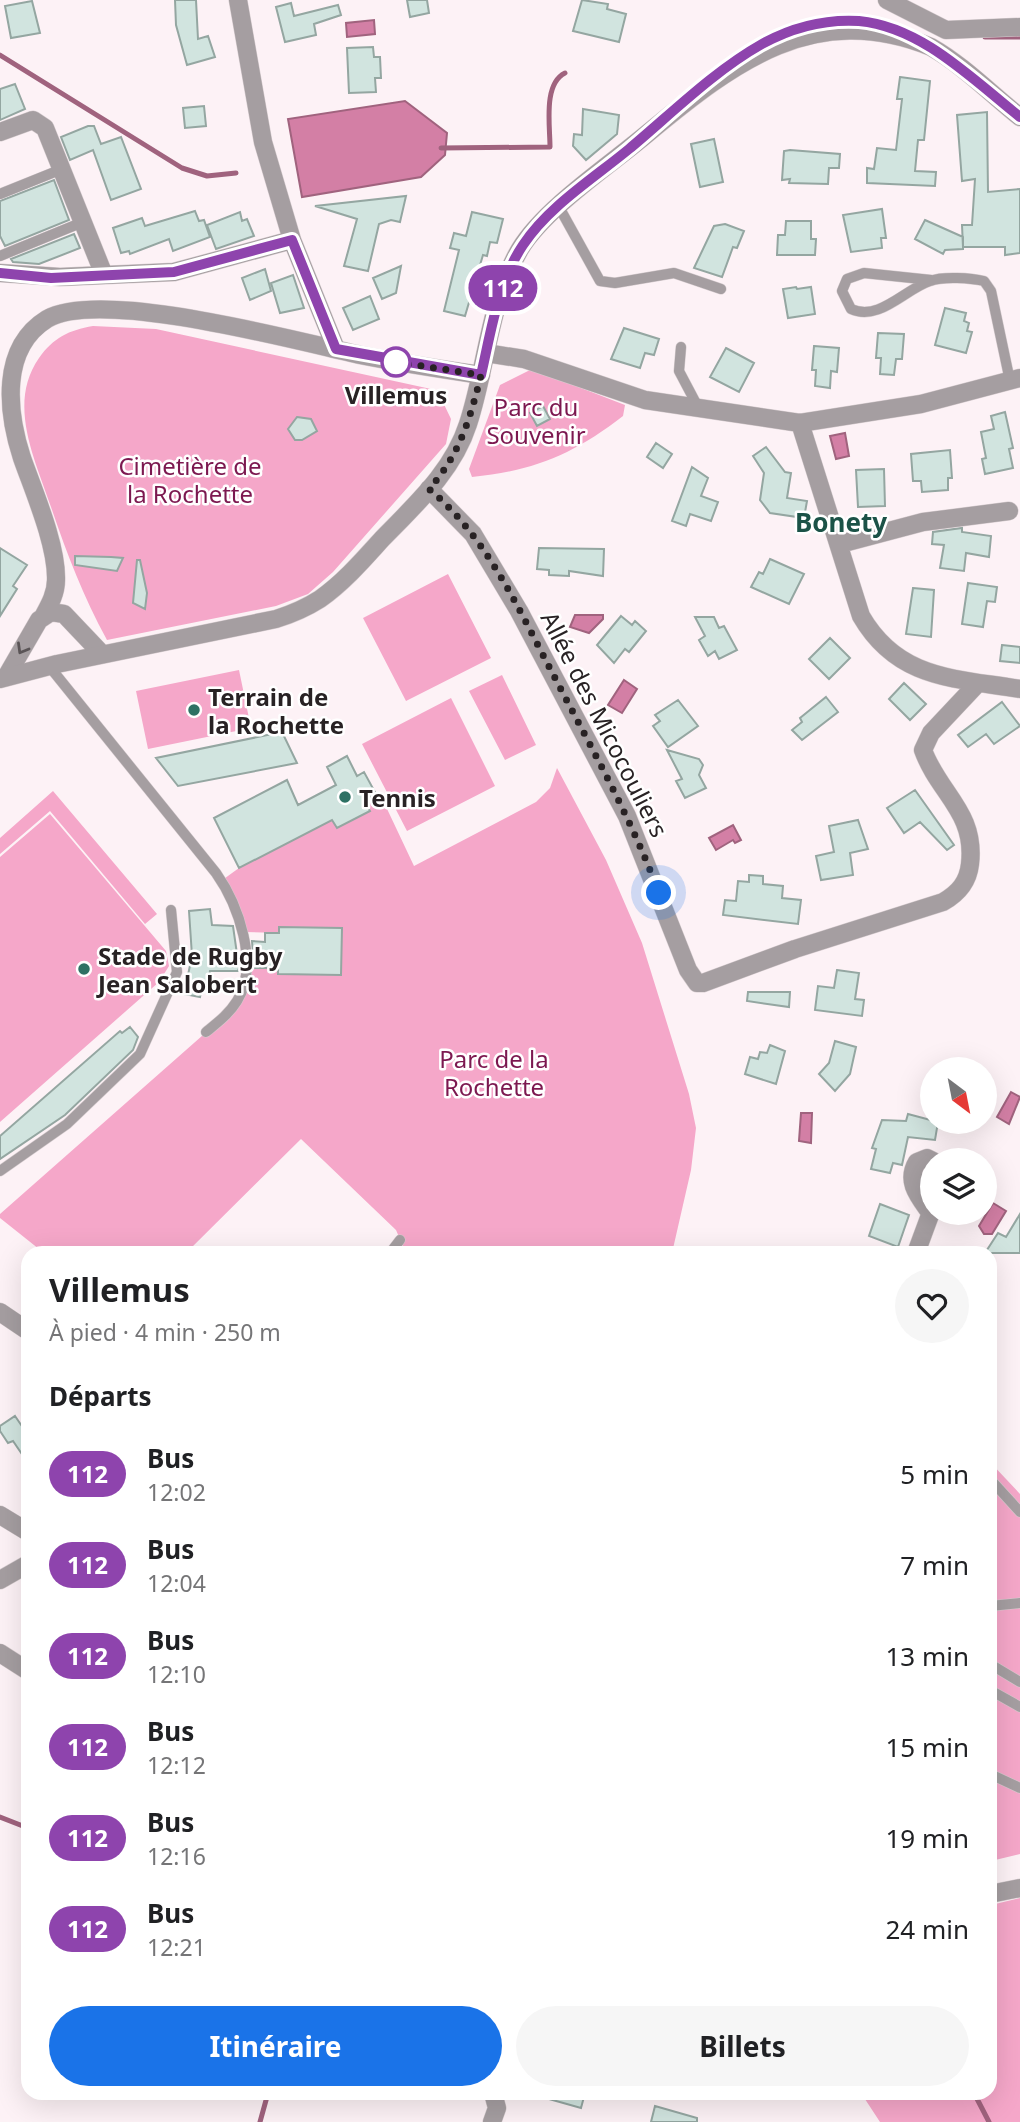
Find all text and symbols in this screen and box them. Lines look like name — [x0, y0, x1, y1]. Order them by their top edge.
line badge: 112 — [463, 265, 543, 311]
text: 112 — [482, 271, 524, 304]
marker: Villemus — [381, 347, 411, 377]
place label: Villemus — [345, 378, 447, 411]
park label: Parc du Souvenir — [486, 390, 586, 451]
park label: Cimetière de la Rochette — [118, 449, 262, 510]
district label: Bonety — [795, 504, 887, 540]
street label: Allée des Micocouliers — [534, 605, 676, 843]
one-way arrow — [17, 641, 30, 654]
place label: Terrain de la Rochette — [208, 680, 344, 741]
marker: Terrain de la Rochette — [186, 702, 202, 718]
place label: Tennis — [359, 781, 436, 814]
marker: Tennis — [337, 789, 353, 805]
your location — [641, 875, 676, 910]
place label: Stade de Rugby Jean Salobert — [96, 939, 283, 1000]
marker: Stade de Rugby Jean Salobert — [76, 961, 92, 977]
park label: Parc de la Rochette — [439, 1042, 549, 1103]
north arrow — [920, 1057, 998, 1134]
map controls — [920, 1057, 997, 1225]
button: layers — [920, 1148, 997, 1225]
text: Villemus — [49, 1267, 190, 1312]
button: heart — [895, 1269, 969, 1343]
text: À pied · 4 min · 250 m — [49, 1316, 281, 1348]
text: Départs — [49, 1378, 152, 1414]
text: Bus — [147, 1440, 194, 1476]
text: 5 min — [900, 1456, 969, 1492]
text: 112 — [67, 1457, 108, 1490]
text: 12:02 — [147, 1476, 206, 1508]
text: Bus — [147, 1531, 194, 1567]
text: 7 min — [900, 1547, 969, 1583]
text: 112 — [67, 1548, 108, 1581]
text: 12:04 — [147, 1567, 206, 1599]
text: Bus — [147, 1622, 194, 1658]
text: 13 min — [885, 1638, 969, 1674]
text: 112 — [67, 1639, 108, 1672]
text: 12:10 — [147, 1658, 206, 1690]
text: Bus — [147, 1713, 194, 1749]
text: 15 min — [885, 1729, 969, 1765]
text: 112 — [67, 1730, 108, 1763]
text: 12:12 — [147, 1749, 206, 1781]
text: Bus — [147, 1804, 194, 1840]
text: 19 min — [885, 1820, 969, 1856]
text: 112 — [67, 1821, 108, 1854]
text: 12:16 — [147, 1840, 206, 1872]
text: Bus — [147, 1895, 194, 1931]
text: 24 min — [885, 1911, 969, 1947]
text: 112 — [67, 1912, 108, 1945]
text: 12:21 — [147, 1931, 206, 1963]
button: Itinéraire — [49, 2006, 502, 2086]
button: Billets — [516, 2006, 969, 2086]

